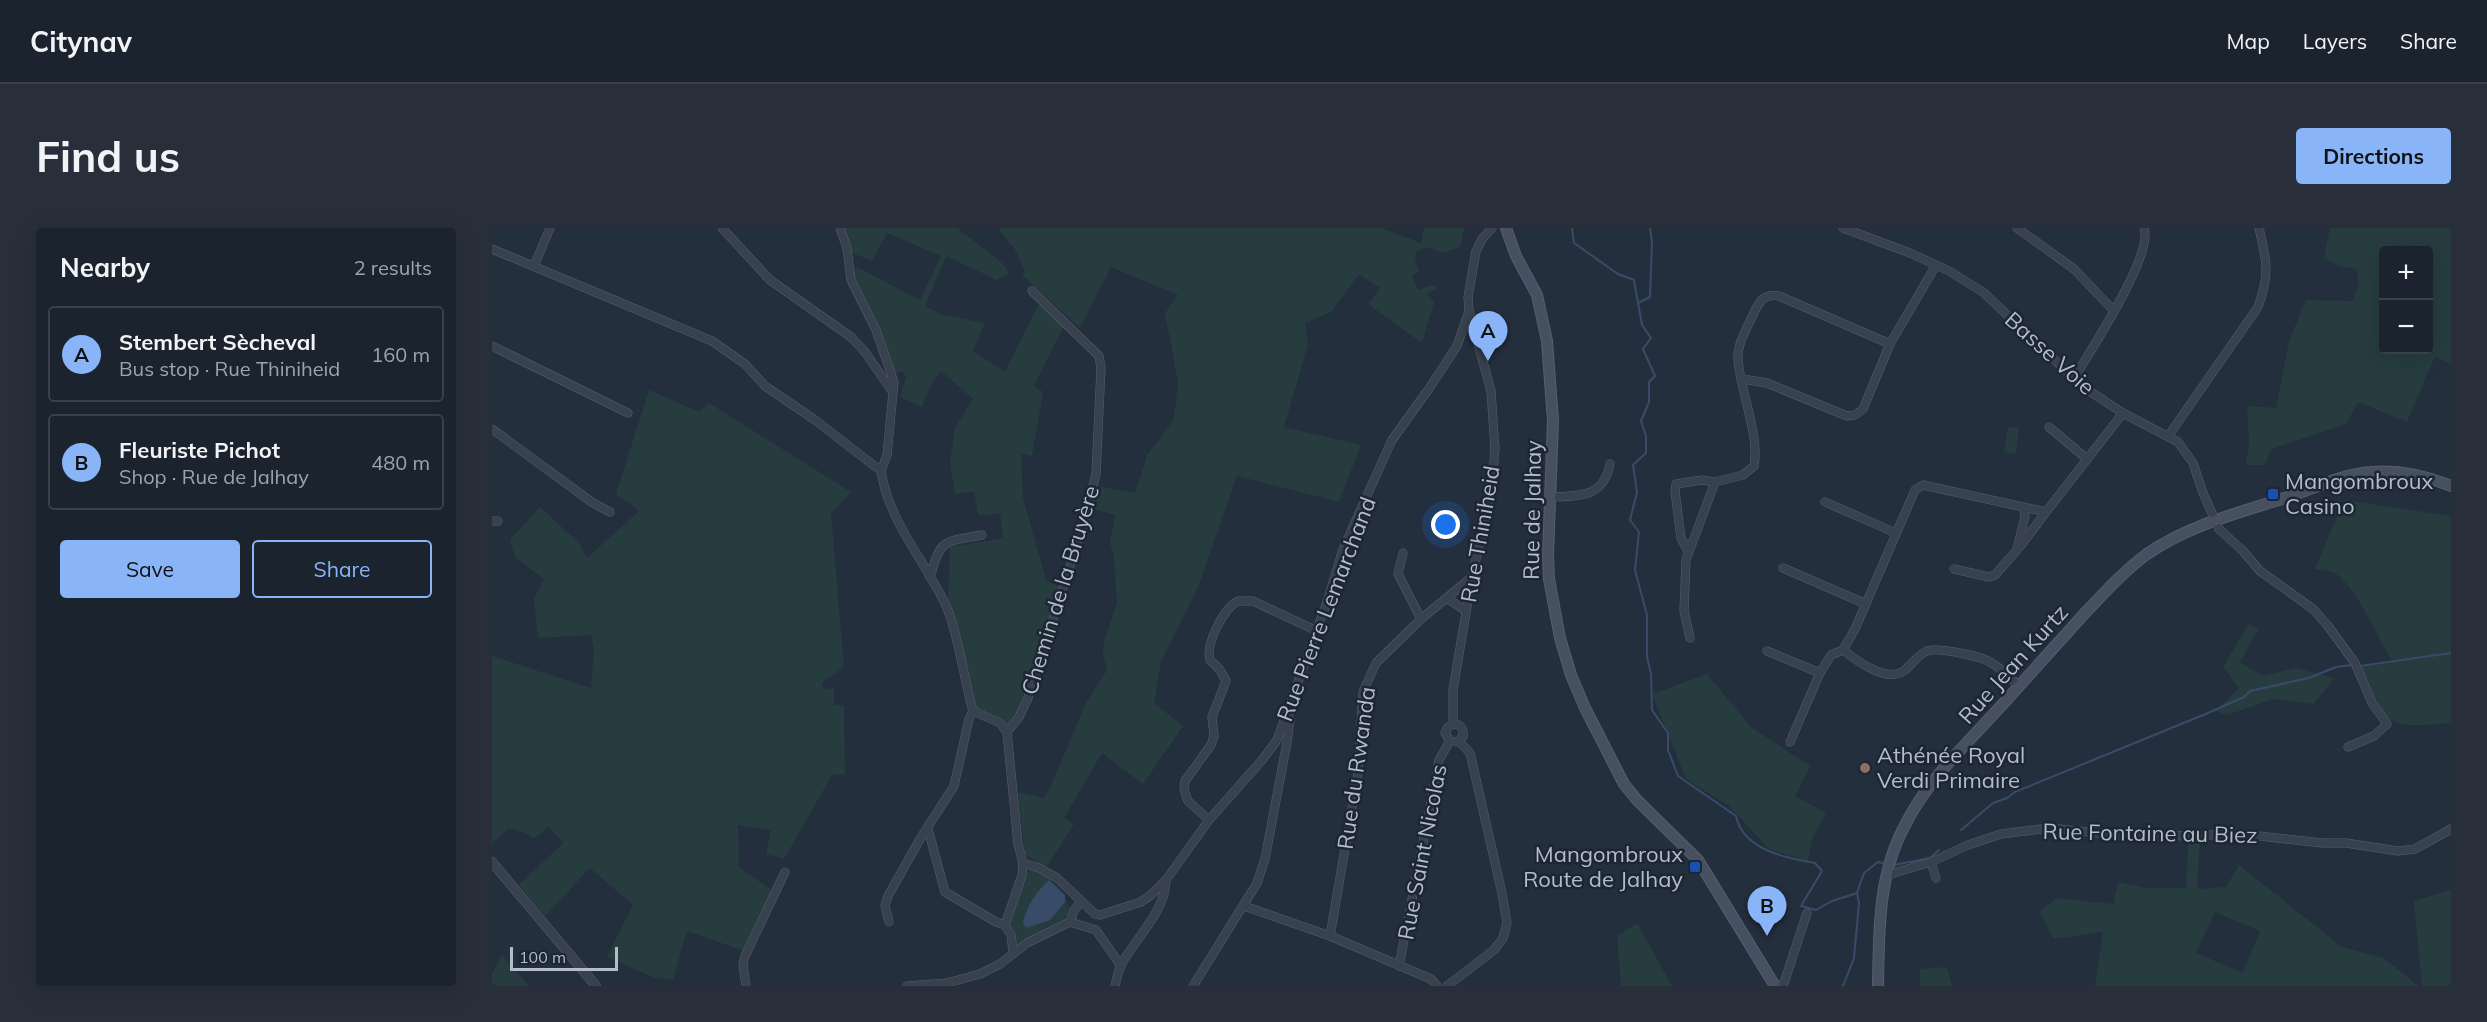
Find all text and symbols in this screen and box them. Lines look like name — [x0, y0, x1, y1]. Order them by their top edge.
text: Citynav — [30, 24, 132, 59]
text: Map — [2227, 28, 2270, 54]
text: Layers — [2303, 28, 2367, 54]
text: Share — [2400, 28, 2457, 54]
button: Directions — [2296, 128, 2451, 184]
text: Find us — [36, 130, 180, 183]
map controls — [2379, 246, 2433, 354]
button: + — [2379, 246, 2433, 300]
text: Nearby — [60, 251, 150, 284]
text: 2 results — [354, 255, 432, 280]
button: − — [2379, 300, 2433, 354]
street label: Basse Voie — [1999, 305, 2101, 401]
pin: A — [1468, 312, 1508, 361]
text: Stembert Sècheval — [119, 328, 316, 356]
text: A — [74, 342, 89, 367]
text: 160 m — [371, 342, 430, 367]
text: Bus stop · Rue Thiniheid — [119, 356, 340, 381]
text: Fleuriste Pichot — [119, 436, 280, 464]
street label: Rue de Jalhay — [1517, 440, 1547, 580]
text: B — [75, 450, 88, 475]
text: 480 m — [371, 450, 430, 475]
street label: Rue Thiniheid — [1454, 463, 1506, 605]
text: Shop · Rue de Jalhay — [119, 464, 309, 489]
place label: Mangombroux Casino — [2285, 467, 2433, 520]
street label: Chemin de la Bruyère — [1015, 482, 1105, 698]
marker: Mangombroux Casino — [2266, 487, 2280, 501]
street label: Rue Pierre Lemarchand — [1270, 493, 1382, 725]
your location — [1431, 510, 1460, 539]
button: Save — [60, 540, 240, 598]
button: Share — [252, 540, 432, 598]
street label: Rue Jean Kurtz — [1952, 599, 2074, 729]
street label: Rue du Rwanda — [1331, 685, 1381, 851]
place label: Athénée Royal Verdi Primaire — [1877, 741, 2025, 794]
marker: Athénée Royal Verdi Primaire — [1858, 761, 1872, 775]
street label: Rue Saint Nicolas — [1391, 762, 1453, 942]
street label: Rue Fontaine au Biez — [2042, 817, 2258, 849]
place label: Mangombroux Route de Jalhay — [1523, 840, 1683, 893]
marker: Mangombroux Route de Jalhay — [1688, 860, 1702, 874]
pin: B — [1748, 886, 1786, 936]
scale bar — [510, 944, 618, 972]
text: 100 m — [519, 947, 566, 967]

